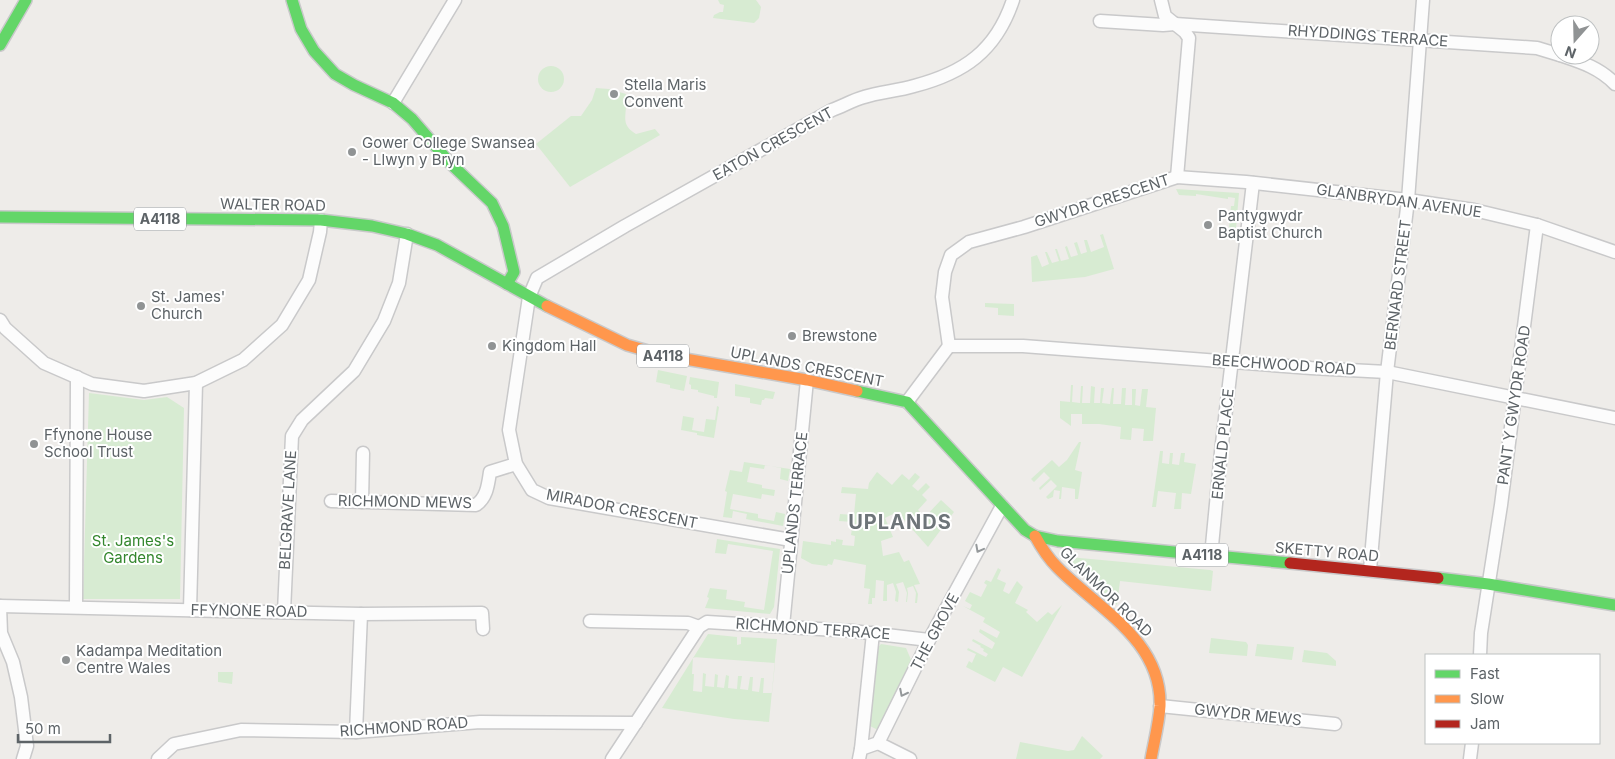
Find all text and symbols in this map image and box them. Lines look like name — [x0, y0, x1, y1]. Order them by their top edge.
north arrow — [1550, 15, 1600, 65]
street label: RHYDDINGS TERRACE — [1287, 20, 1449, 51]
text: N — [1562, 43, 1578, 62]
place label: Stella Maris Convent — [624, 75, 707, 111]
marker: Stella Maris Convent — [608, 88, 620, 100]
street label: EATON CRESCENT — [709, 103, 836, 184]
place label: Gower College Swansea - Llwyn y Bryn — [362, 133, 535, 169]
marker: Gower College Swansea - Llwyn y Bryn — [346, 146, 358, 158]
street label: GWYDR CRESCENT — [1032, 170, 1172, 231]
street label: GLANBRYDAN AVENUE — [1315, 179, 1483, 222]
street label: WALTER ROAD — [220, 194, 326, 215]
place label: Pantygwydr Baptist Church — [1218, 206, 1323, 242]
road number: A4118 — [134, 208, 186, 230]
marker: Pantygwydr Baptist Church — [1202, 219, 1214, 231]
street label: BERNARD STREET — [1380, 219, 1415, 351]
place label: St. James' Church — [151, 287, 225, 323]
marker: St. James' Church — [135, 300, 147, 312]
street label: PANT Y GWYDR ROAD — [1493, 324, 1534, 486]
place label: Brewstone — [802, 326, 877, 345]
marker: Brewstone — [786, 330, 798, 342]
place label: Kingdom Hall — [502, 336, 596, 355]
marker: Kingdom Hall — [486, 340, 498, 352]
street label: UPLANDS CRESCENT — [729, 342, 885, 391]
road number: A4118 — [637, 344, 689, 368]
street label: BEECHWOOD ROAD — [1211, 350, 1357, 379]
street label: ERNALD PLACE — [1207, 387, 1238, 500]
place label: Ffynone House School Trust — [44, 425, 152, 461]
street label: UPLANDS TERRACE — [778, 431, 811, 575]
marker: Ffynone House School Trust — [28, 438, 40, 450]
street label: BELGRAVE LANE — [275, 450, 300, 570]
street label: MIRADOR CRESCENT — [545, 484, 699, 533]
street label: RICHMOND MEWS — [338, 491, 472, 512]
district label: UPLANDS — [848, 510, 952, 534]
park label: St. James's Gardens — [92, 531, 174, 567]
street label: SKETTY ROAD — [1274, 537, 1380, 566]
street label: GLANMOR ROAD — [1056, 542, 1157, 641]
one-way arrow — [975, 544, 985, 553]
road number: A4118 — [1176, 544, 1228, 566]
street label: THE GROVE — [906, 590, 963, 674]
street label: FFYNONE ROAD — [190, 600, 308, 621]
street label: RICHMOND TERRACE — [735, 614, 891, 643]
place label: Kadampa Meditation Centre Wales — [76, 641, 222, 677]
marker: Kadampa Meditation Centre Wales — [60, 654, 72, 666]
legend — [1425, 654, 1600, 744]
text: Fast — [1470, 664, 1500, 683]
one-way arrow — [899, 688, 909, 697]
text: Slow — [1470, 689, 1504, 708]
street label: GWYDR MEWS — [1193, 699, 1303, 730]
scale bar — [18, 712, 110, 744]
street label: RICHMOND ROAD — [339, 713, 469, 740]
text: Jam — [1470, 714, 1500, 733]
text: 50 m — [25, 719, 61, 738]

